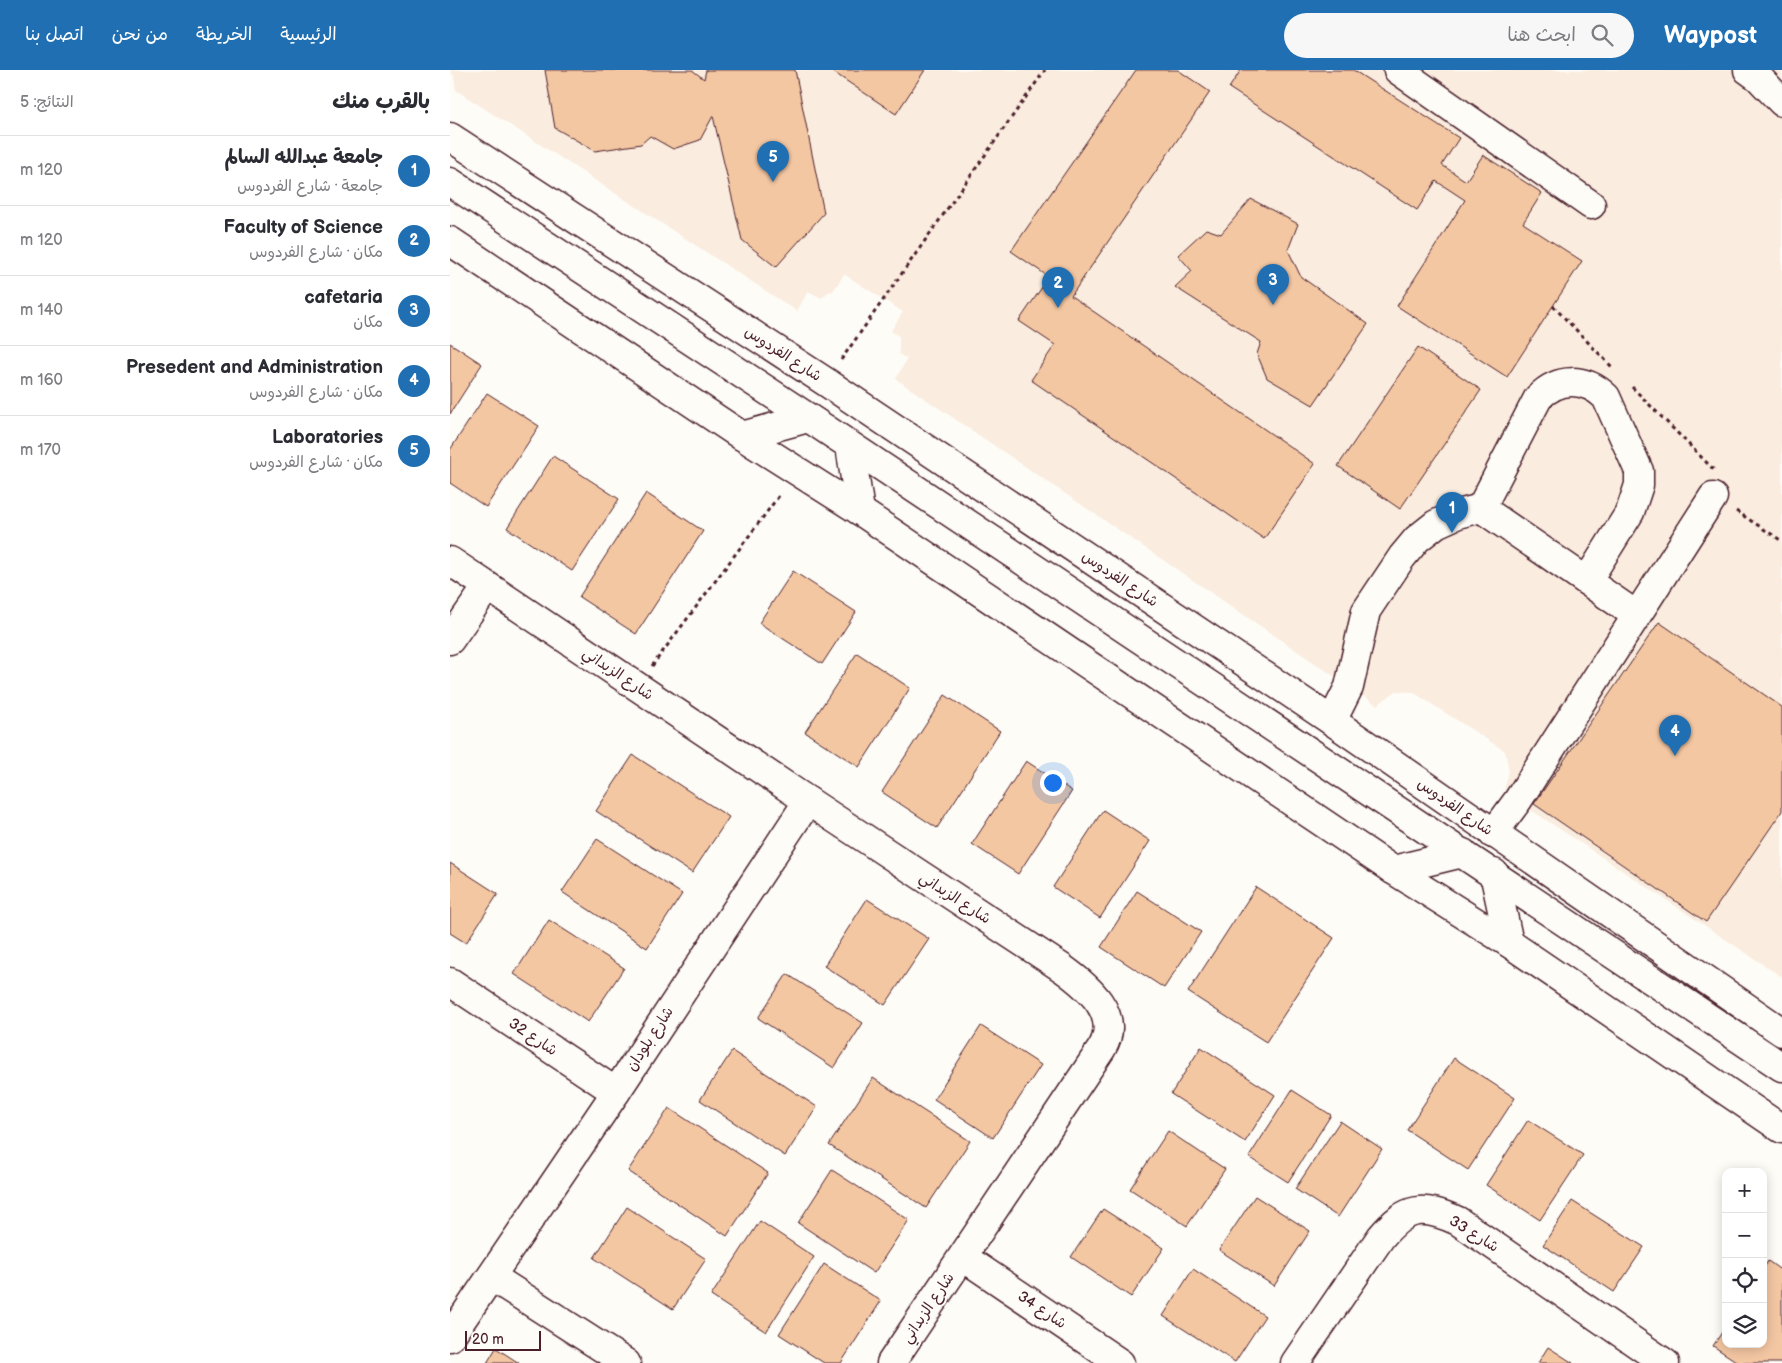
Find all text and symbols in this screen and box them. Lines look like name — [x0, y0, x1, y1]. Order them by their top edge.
search box — [1284, 13, 1634, 58]
icon: search — [1588, 21, 1616, 49]
text: Waypost — [1664, 21, 1757, 50]
text: اتصل بنا — [25, 24, 84, 45]
text: من نحن — [112, 24, 168, 45]
text: الخريطة — [196, 24, 252, 45]
text: الرئيسية — [280, 24, 337, 45]
text: ابحث هنا — [1507, 24, 1576, 47]
text: بالقرب منك — [332, 89, 430, 114]
text: النتائج: 5 — [20, 93, 74, 112]
pin: 5 — [757, 141, 789, 182]
text: جامعة عبدالله السالم — [225, 146, 383, 169]
text: 120 m — [20, 161, 63, 180]
text: 1 — [411, 161, 417, 180]
text: جامعة · شارع الفردوس — [237, 177, 383, 196]
text: Faculty of Science — [223, 216, 383, 239]
text: 120 m — [20, 231, 63, 250]
text: 2 — [409, 231, 419, 250]
text: مكان · شارع الفردوس — [249, 243, 383, 262]
pin: 3 — [1257, 264, 1289, 305]
pin: 2 — [1042, 267, 1074, 308]
text: cafetaria — [304, 286, 383, 309]
text: 140 m — [20, 301, 63, 320]
text: 3 — [409, 301, 419, 320]
text: مكان — [353, 313, 383, 332]
street label: شارع الفردوس — [741, 322, 825, 386]
text: Presedent and Administration — [126, 356, 383, 379]
text: 160 m — [20, 371, 63, 390]
text: 4 — [409, 371, 419, 390]
text: مكان · شارع الفردوس — [249, 383, 383, 402]
text: Laboratories — [272, 426, 383, 449]
text: 170 m — [20, 441, 61, 460]
text: 5 — [409, 441, 419, 460]
text: مكان · شارع الفردوس — [249, 453, 383, 472]
pin: 1 — [1436, 492, 1468, 533]
street label: شارع الفردوس — [1078, 547, 1162, 611]
street label: شارع الزبداني — [577, 643, 657, 707]
pin: 4 — [1659, 715, 1691, 756]
your location — [1040, 770, 1066, 796]
street label: شارع الفردوس — [1414, 774, 1496, 840]
street label: شارع الزبداني — [914, 868, 994, 931]
street label: شارع بلودان — [622, 1003, 678, 1075]
street label: شارع 32 — [505, 1014, 561, 1060]
map controls — [1722, 1168, 1767, 1348]
button: + — [1722, 1168, 1767, 1213]
street label: شارع 33 — [1446, 1211, 1502, 1257]
button: − — [1722, 1213, 1767, 1258]
button: locate — [1722, 1258, 1767, 1303]
street label: شارع الزبداني — [897, 1269, 961, 1349]
street label: شارع 34 — [1014, 1287, 1070, 1333]
button: layers — [1722, 1303, 1767, 1348]
scale bar — [465, 1328, 541, 1351]
text: 20 m — [472, 1331, 504, 1348]

